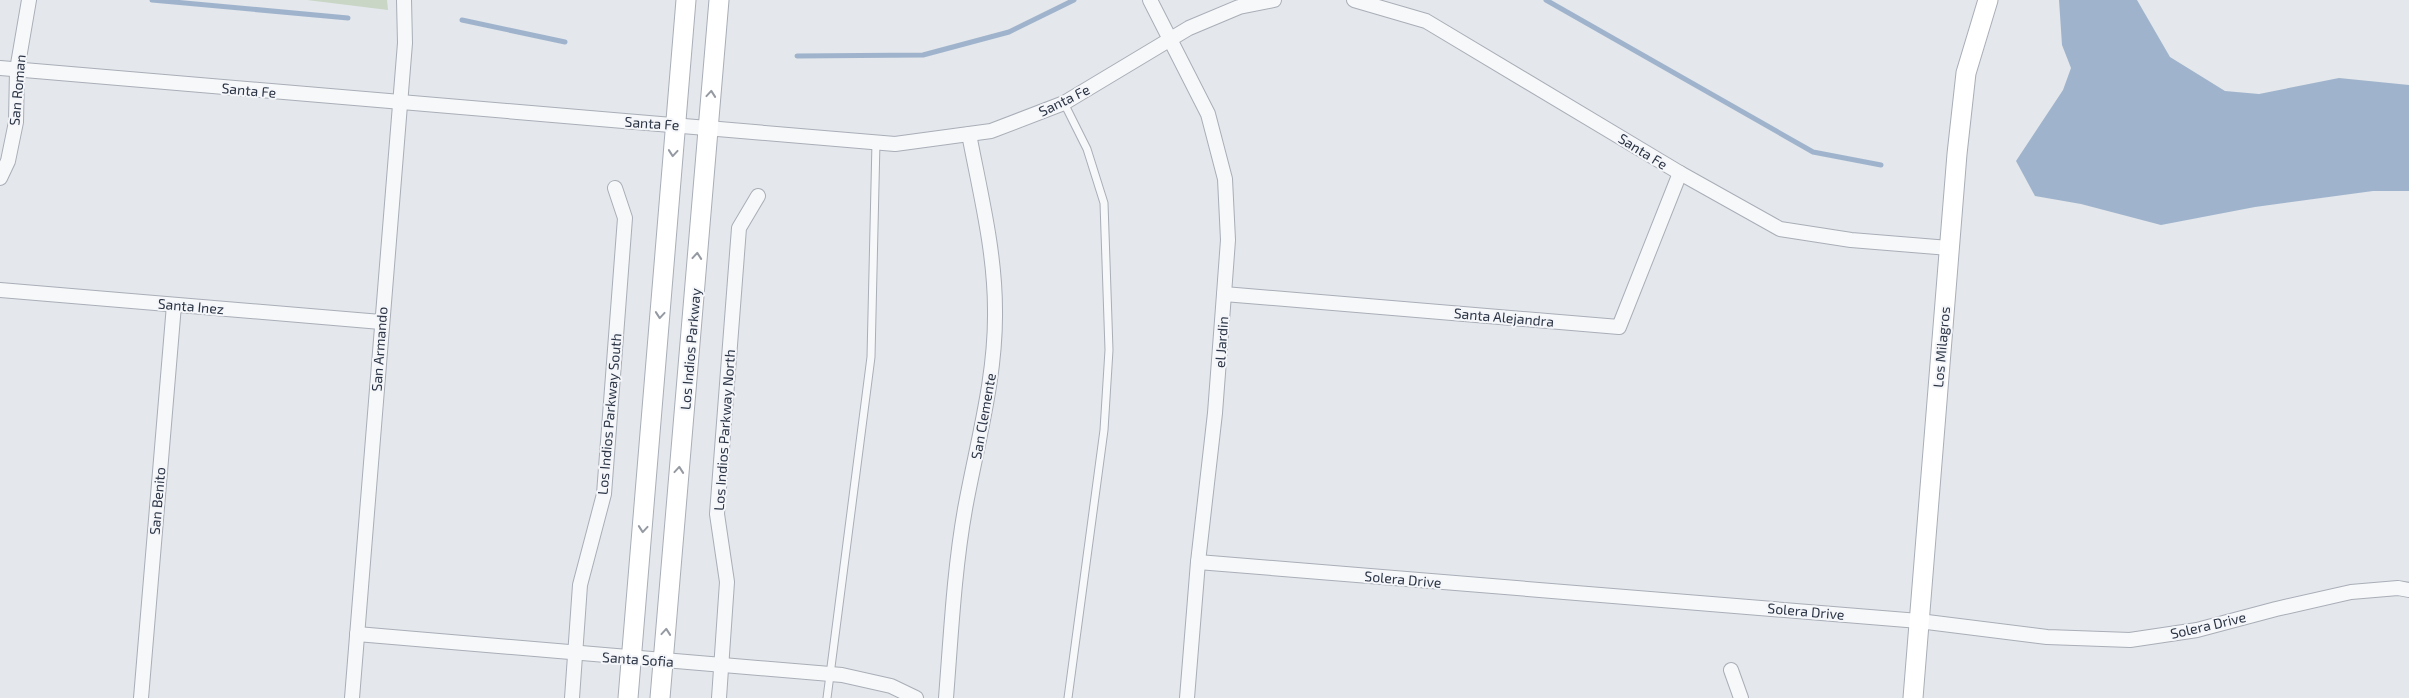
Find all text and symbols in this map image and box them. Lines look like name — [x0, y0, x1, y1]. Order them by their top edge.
street label: San Roman — [5, 54, 29, 126]
street label: Santa Fe — [221, 79, 277, 101]
street label: Santa Fe — [1036, 80, 1092, 120]
one-way arrow — [705, 90, 716, 98]
street label: Santa Fe — [624, 113, 680, 133]
street label: Santa Fe — [1615, 129, 1671, 173]
one-way arrow — [668, 150, 679, 158]
one-way arrow — [692, 252, 703, 260]
street label: Los Indios Parkway — [676, 287, 704, 411]
street label: Santa Inez — [157, 295, 225, 317]
street label: Santa Alejandra — [1453, 304, 1555, 330]
street label: San Armando — [368, 306, 390, 392]
street label: Los Milagros — [1929, 306, 1953, 388]
one-way arrow — [655, 311, 666, 319]
street label: el Jardin — [1211, 316, 1231, 368]
street label: Los Indios Parkway South — [593, 333, 625, 495]
street label: Los Indios Parkway North — [710, 349, 738, 511]
street label: San Clemente — [967, 372, 999, 460]
street label: San Benito — [146, 466, 168, 536]
one-way arrow — [674, 466, 685, 474]
one-way arrow — [637, 526, 648, 534]
street label: Solera Drive — [1364, 567, 1442, 591]
street label: Solera Drive — [1767, 599, 1845, 623]
street label: Solera Drive — [2169, 608, 2247, 642]
one-way arrow — [660, 628, 671, 636]
street label: Santa Sofia — [602, 648, 674, 670]

